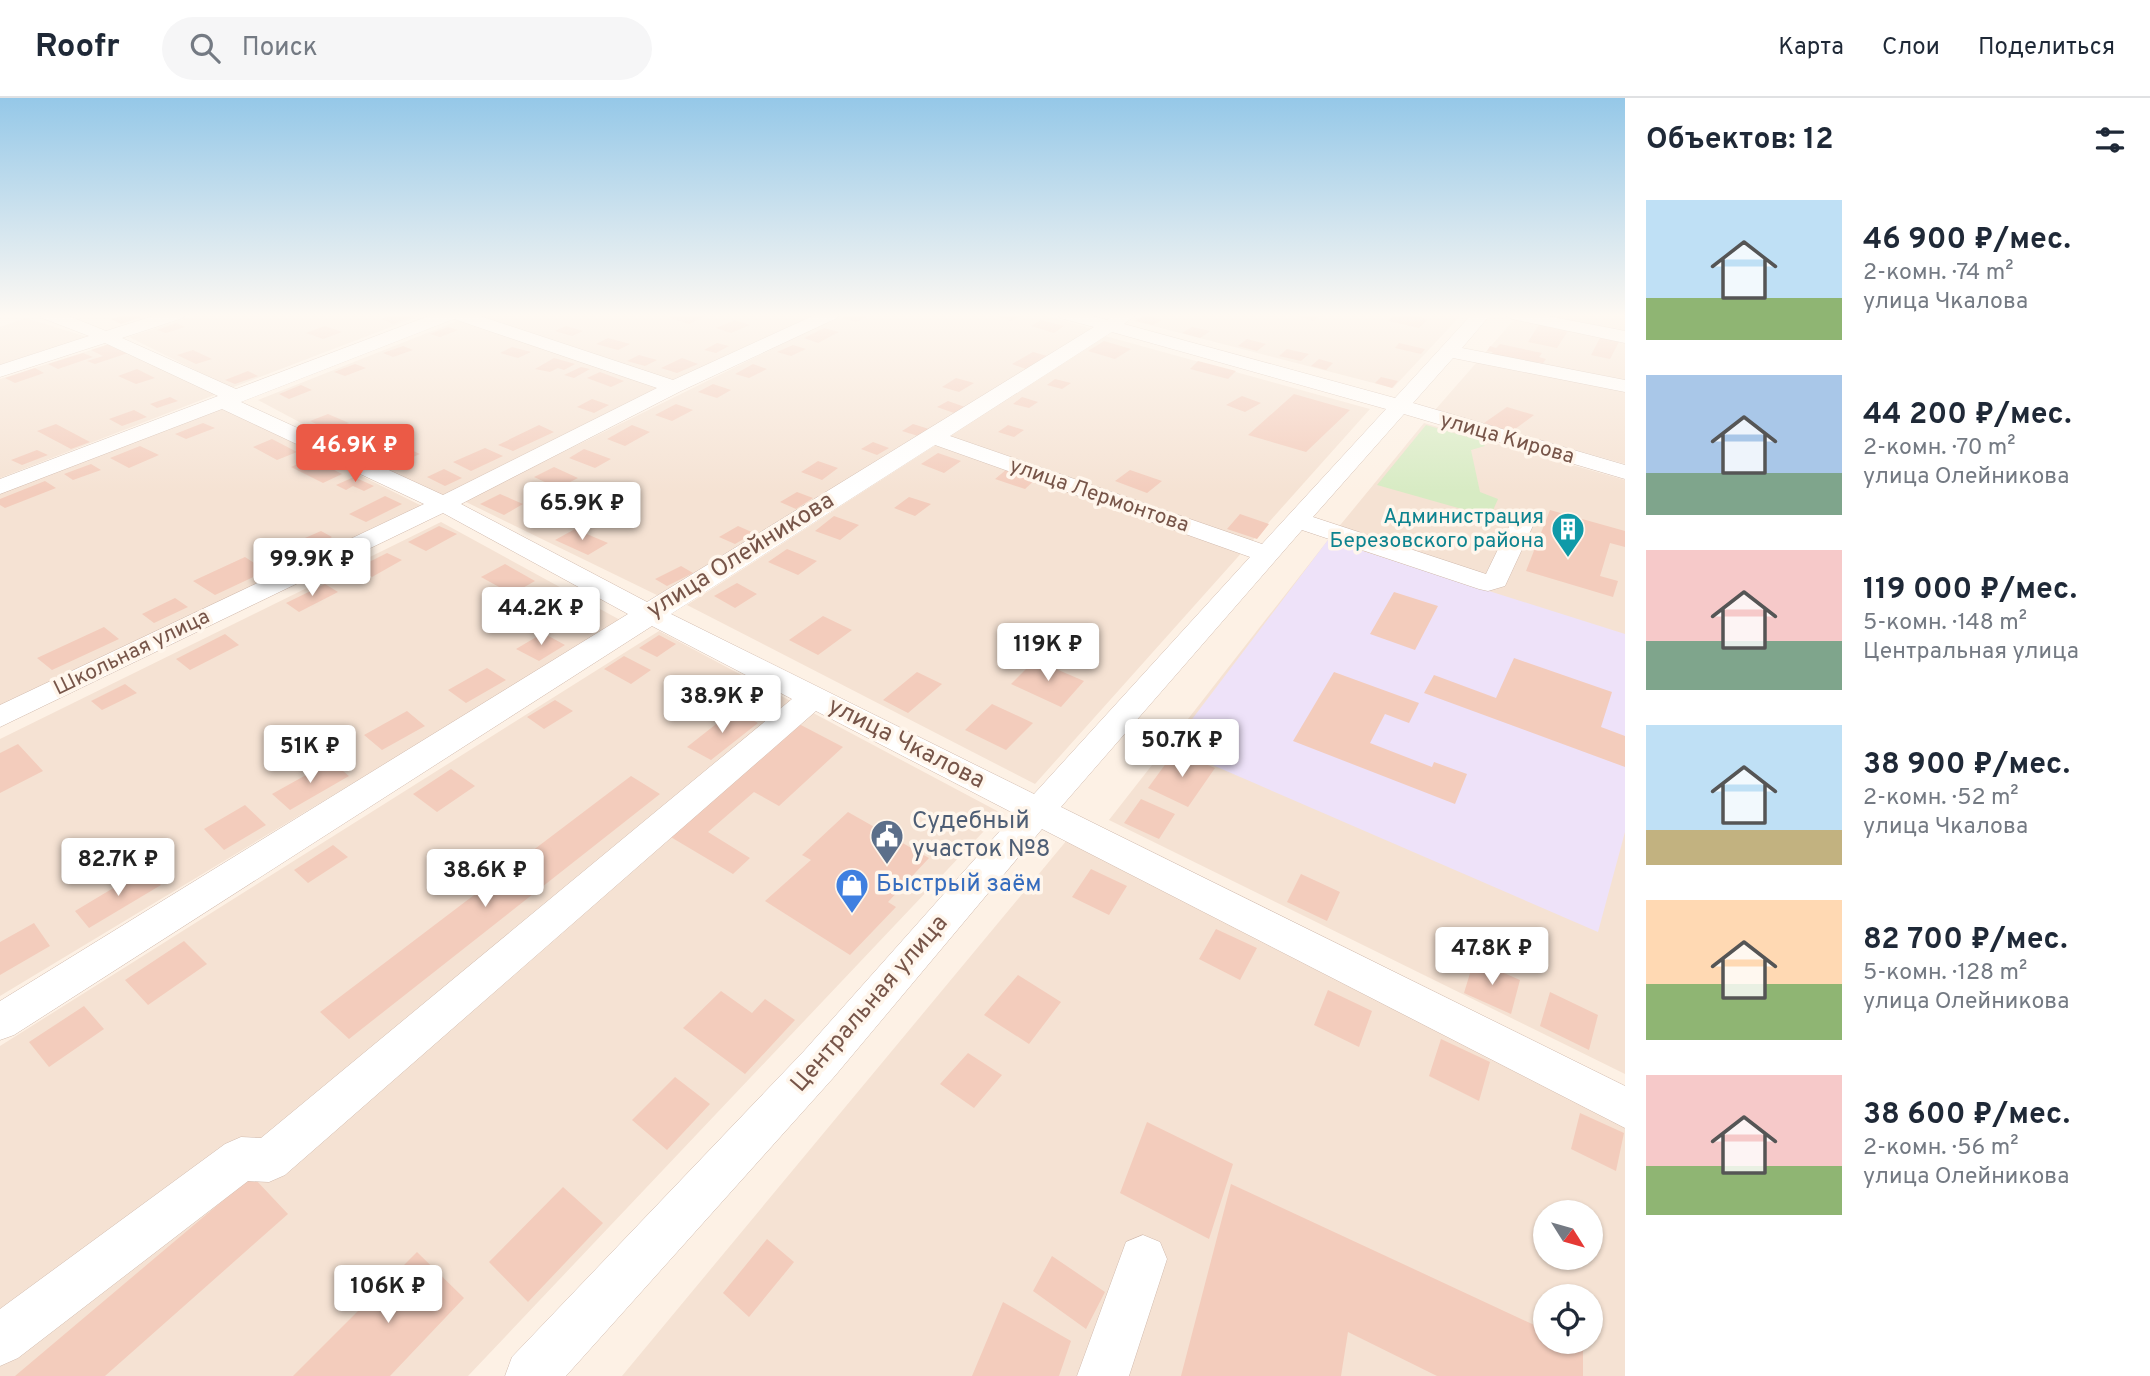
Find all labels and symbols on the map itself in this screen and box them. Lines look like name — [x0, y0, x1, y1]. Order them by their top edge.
street label: улица Кирова — [1437, 407, 1577, 471]
pin: 46.9K ₽ — [290, 424, 420, 484]
street label: улица Лермонтова — [1006, 453, 1192, 539]
pin: 65.9K ₽ — [517, 482, 647, 542]
street label: улица Олейникова — [642, 486, 840, 626]
place label: Администрация Березовского района — [1330, 504, 1544, 555]
building icon: Администрация Березовского района — [1549, 510, 1587, 559]
pin: 99.9K ₽ — [247, 538, 377, 598]
pin: 44.2K ₽ — [476, 588, 606, 647]
street label: Школьная улица — [50, 604, 214, 702]
pin: 119K ₽ — [991, 624, 1105, 683]
pin: 38.9K ₽ — [657, 676, 787, 735]
street label: улица Чкалова — [822, 692, 990, 796]
pin: 50.7K ₽ — [1117, 720, 1247, 779]
pin: 51K ₽ — [261, 726, 359, 785]
place label: Судебный участок №8 — [912, 807, 1050, 865]
public building icon: Судебный участок №8 — [868, 817, 906, 866]
pin: 82.7K ₽ — [53, 838, 183, 898]
pin: 38.6K ₽ — [420, 850, 550, 909]
shop icon: Быстрый заём — [833, 866, 871, 915]
place label: Быстрый заём — [876, 870, 1042, 900]
street label: Центральная улица — [785, 909, 955, 1099]
pin: 47.8K ₽ — [1427, 928, 1557, 987]
north arrow — [1533, 1200, 1603, 1270]
pin: 106K ₽ — [331, 1266, 445, 1325]

